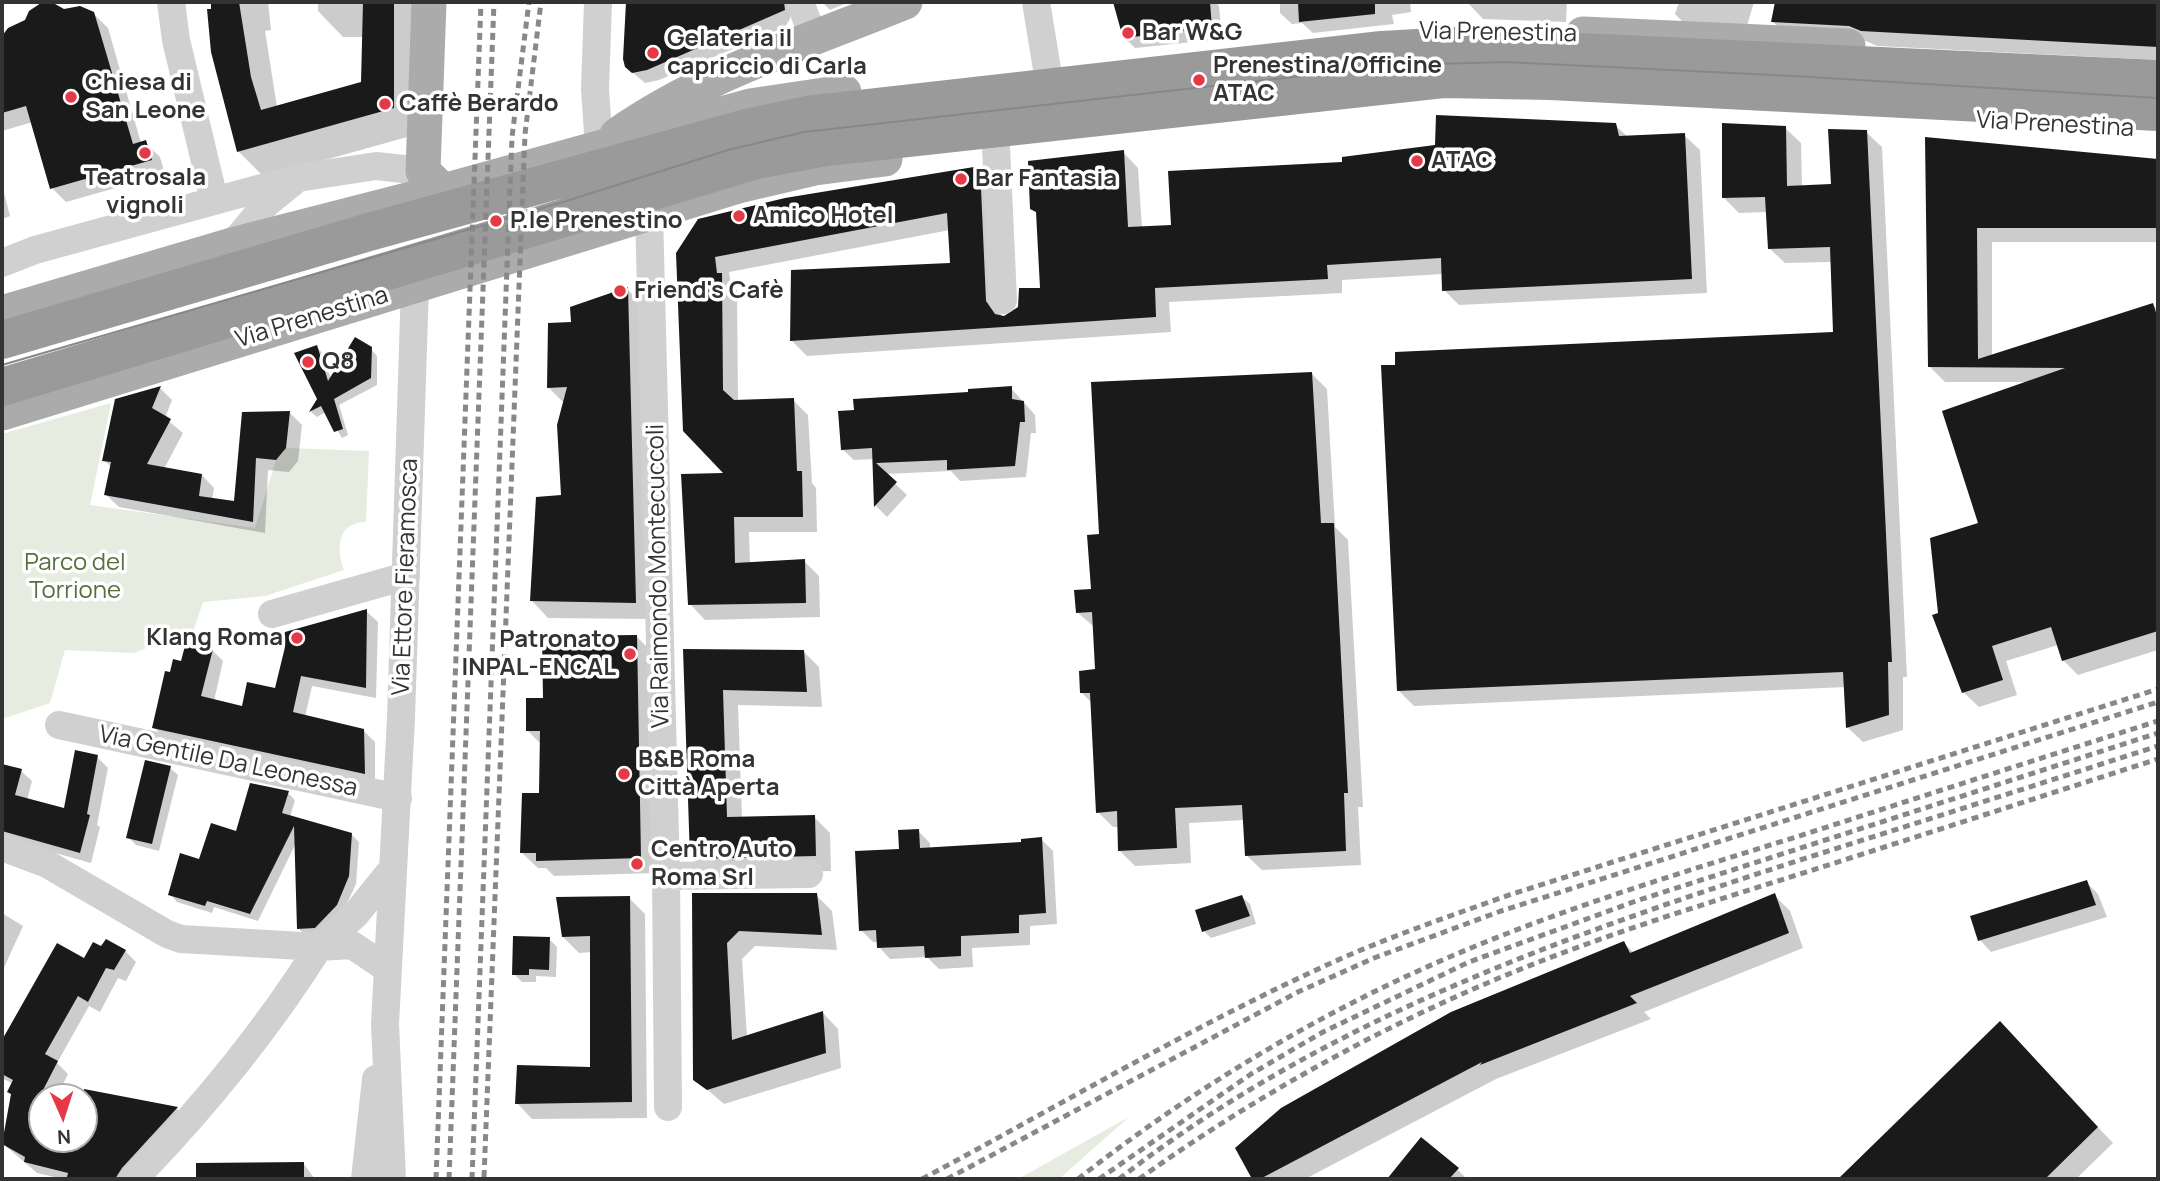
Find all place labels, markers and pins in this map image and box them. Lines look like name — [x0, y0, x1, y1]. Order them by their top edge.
place label: Bar W&G — [1142, 19, 1242, 47]
place label: Gelateria il capriccio di Carla — [667, 25, 867, 81]
marker: Bar W&G — [1120, 25, 1136, 41]
marker: Gelateria il capriccio di Carla — [645, 45, 661, 61]
place label: Prenestina/Officine ATAC — [1213, 52, 1442, 108]
place label: Chiesa di San Leone — [85, 69, 206, 125]
marker: Prenestina/Officine ATAC — [1191, 72, 1207, 88]
marker: Chiesa di San Leone — [63, 89, 79, 105]
place label: Caffè Berardo — [399, 90, 559, 118]
marker: Caffè Berardo — [377, 96, 393, 112]
marker: Teatrosala vignoli — [137, 145, 153, 161]
place label: ATAC — [1431, 147, 1493, 175]
marker: ATAC — [1409, 153, 1425, 169]
place label: Teatrosala vignoli — [84, 164, 206, 220]
place label: Bar Fantasia — [975, 165, 1117, 193]
marker: Bar Fantasia — [953, 171, 969, 187]
place label: Amico Hotel — [753, 202, 894, 230]
place label: P.le Prenestino — [510, 207, 683, 235]
marker: Amico Hotel — [731, 208, 747, 224]
marker: P.le Prenestino — [488, 213, 504, 229]
place label: Friend's Cafè — [634, 277, 784, 305]
marker: Friend's Cafè — [612, 283, 628, 299]
place label: Q8 — [322, 348, 355, 376]
marker: Q8 — [300, 354, 316, 370]
place label: Klang Roma — [146, 624, 283, 652]
place label: Patronato INPAL-ENCAL — [462, 626, 616, 682]
marker: Klang Roma — [289, 630, 305, 646]
marker: Patronato INPAL-ENCAL — [622, 646, 638, 662]
place label: B&B Roma Città Aperta — [638, 746, 780, 802]
marker: B&B Roma Città Aperta — [616, 766, 632, 782]
place label: Centro Auto Roma Srl — [651, 836, 793, 892]
marker: Centro Auto Roma Srl — [629, 856, 645, 872]

